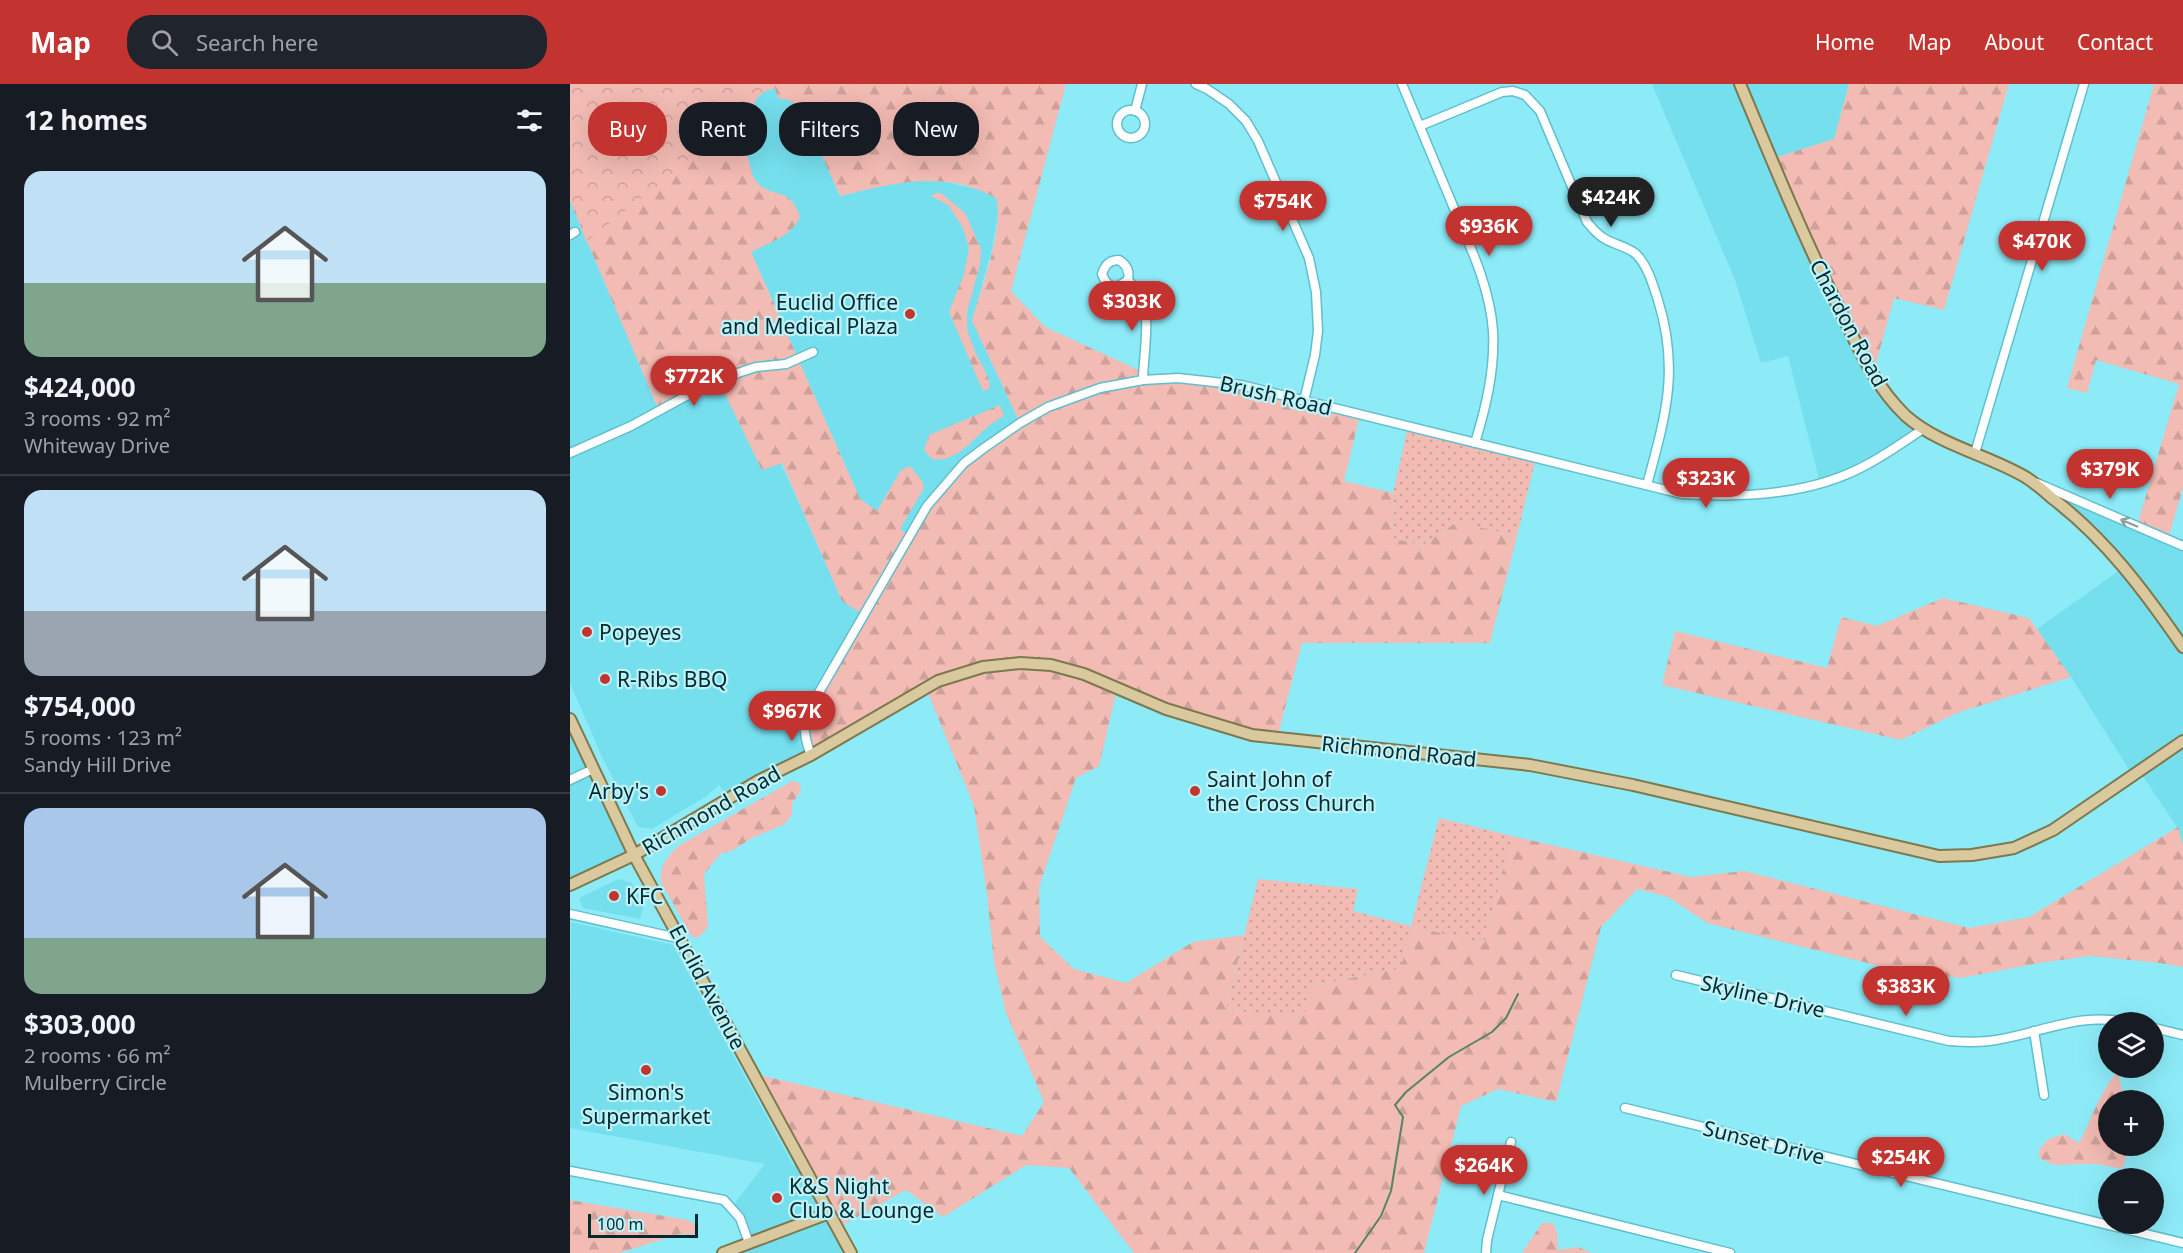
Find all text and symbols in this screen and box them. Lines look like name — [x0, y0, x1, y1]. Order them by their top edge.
search box — [127, 15, 547, 69]
text: Map — [30, 23, 91, 61]
icon: search — [148, 26, 181, 59]
text: Search here — [196, 27, 318, 57]
text: Home — [1815, 28, 1875, 56]
text: Map — [1908, 28, 1951, 56]
text: About — [1984, 28, 2044, 56]
text: Contact — [2077, 28, 2153, 56]
text: 12 homes — [24, 102, 148, 138]
chip: Buy — [588, 102, 667, 156]
chip: Rent — [679, 102, 767, 156]
chip: Filters — [779, 102, 881, 156]
chip: New — [893, 102, 979, 156]
icon: filters — [513, 104, 546, 137]
pin: $424K — [1569, 177, 1653, 228]
pin: $754K — [1241, 181, 1325, 232]
text: $424K — [1581, 183, 1641, 210]
text: $754K — [1253, 187, 1313, 214]
pin: $936K — [1447, 206, 1531, 257]
icon: home — [231, 210, 339, 318]
text: $936K — [1459, 212, 1519, 239]
pin: $470K — [2000, 221, 2084, 272]
text: $470K — [2012, 227, 2072, 254]
street label: Chardon Road — [1804, 254, 1894, 392]
pin: $303K — [1090, 281, 1174, 332]
text: $303K — [1102, 287, 1162, 314]
place label: Euclid Office and Medical Plaza — [721, 288, 898, 340]
marker: Euclid Office and Medical Plaza — [903, 307, 917, 321]
pin: $772K — [652, 356, 736, 407]
text: $772K — [664, 362, 724, 389]
text: $424,000 — [24, 369, 136, 405]
street label: Brush Road — [1217, 369, 1335, 421]
text: 3 rooms · 92 m² — [24, 405, 171, 432]
text: Whiteway Drive — [24, 432, 170, 459]
pin: $379K — [2068, 449, 2152, 500]
text: $379K — [2080, 455, 2140, 482]
pin: $323K — [1664, 458, 1748, 509]
text: $323K — [1676, 464, 1736, 491]
one-way arrow — [2121, 517, 2139, 528]
icon: home — [231, 529, 339, 637]
place label: Popeyes — [599, 618, 681, 646]
marker: Popeyes — [580, 625, 594, 639]
place label: R-Ribs BBQ — [617, 665, 727, 693]
marker: R-Ribs BBQ — [598, 672, 612, 686]
text: $754,000 — [24, 688, 136, 724]
pin: $967K — [750, 691, 834, 742]
text: $967K — [762, 697, 822, 724]
text: 5 rooms · 123 m² — [24, 724, 182, 751]
street label: Richmond Road — [1320, 729, 1478, 773]
text: Sandy Hill Drive — [24, 751, 171, 778]
street label: Richmond Road — [637, 759, 785, 861]
place label: Saint John of the Cross Church — [1207, 765, 1375, 817]
place label: Arby's — [589, 777, 649, 805]
marker: Arby's — [654, 784, 668, 798]
marker: Saint John of the Cross Church — [1188, 784, 1202, 798]
icon: home — [231, 847, 339, 955]
place label: KFC — [626, 882, 663, 910]
marker: KFC — [607, 889, 621, 903]
street label: Euclid Avenue — [663, 920, 753, 1054]
pin: $383K — [1864, 966, 1948, 1017]
street label: Skyline Drive — [1698, 968, 1828, 1024]
text: $383K — [1876, 972, 1936, 999]
text: $303,000 — [24, 1006, 136, 1042]
map controls — [2098, 1012, 2164, 1234]
button: layers — [2098, 1012, 2164, 1078]
text: 2 rooms · 66 m² — [24, 1042, 171, 1069]
marker: Simon's Supermarket — [639, 1063, 653, 1077]
text: Mulberry Circle — [24, 1069, 167, 1096]
place label: Simon's Supermarket — [582, 1078, 711, 1130]
button: + — [2098, 1090, 2164, 1156]
street label: Sunset Drive — [1700, 1113, 1828, 1171]
pin: $254K — [1859, 1137, 1943, 1188]
text: $254K — [1871, 1143, 1931, 1170]
pin: $264K — [1442, 1145, 1526, 1196]
text: $264K — [1454, 1151, 1514, 1178]
button: − — [2098, 1168, 2164, 1234]
place label: K&S Night Club & Lounge — [789, 1172, 934, 1224]
marker: K&S Night Club & Lounge — [770, 1191, 784, 1205]
scale bar — [588, 1211, 698, 1238]
text: 100 m — [597, 1213, 644, 1235]

